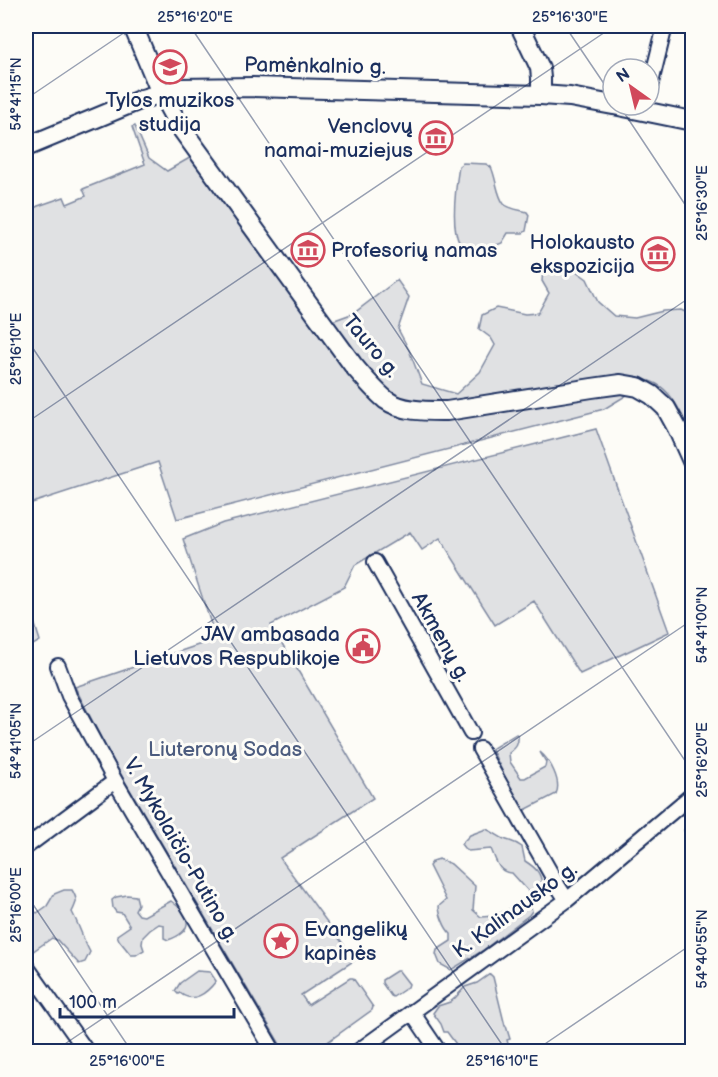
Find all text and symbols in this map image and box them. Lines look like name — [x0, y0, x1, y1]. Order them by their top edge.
text: 25°16'20"E — [157, 8, 233, 27]
text: 25°16'30"E — [532, 8, 608, 27]
school or university icon: Tylos muzikos studija — [152, 49, 188, 85]
street label: Pamėnkalnio g. — [244, 52, 386, 80]
text: 54°41'15"N — [7, 57, 26, 131]
north arrow — [601, 57, 661, 117]
text: N — [613, 65, 634, 87]
place label: Tylos muzikos studija — [105, 88, 235, 137]
place label: Venclovų namai-muziejus — [264, 114, 413, 163]
museum icon: Venclovų namai-muziejus — [418, 120, 454, 156]
text: 25°16'30"E — [693, 165, 712, 241]
place label: Holokausto ekspozicija — [530, 230, 635, 279]
museum icon: Profesorių namas — [290, 232, 326, 268]
museum icon: Holokausto ekspozicija — [640, 236, 676, 272]
place label: Profesorių namas — [331, 238, 497, 263]
street label: Tauro g. — [337, 309, 405, 383]
text: 25°16'10"E — [7, 313, 26, 385]
text: 54°41'00"N — [693, 587, 712, 663]
street label: Akmenų g. — [406, 588, 476, 686]
place label: JAV ambasada Lietuvos Respublikoje — [133, 622, 340, 671]
public building icon: JAV ambasada Lietuvos Respublikoje — [345, 628, 381, 664]
text: 54°41'05"N — [7, 703, 26, 779]
text: 25°16'20"E — [693, 722, 712, 798]
park label: Liuteronų Sodas — [148, 737, 302, 762]
street label: V. Mykolaičio-Putino g. — [118, 753, 244, 947]
street label: K. Kalinausko g. — [448, 856, 582, 964]
text: 25°16'00"E — [7, 867, 26, 943]
text: 54°40'55"N — [693, 909, 712, 989]
place label: Evangelikų kapinės — [304, 917, 408, 966]
place icon: Evangelikų kapinės — [263, 923, 299, 959]
scale bar — [60, 981, 234, 1019]
text: 100 m — [69, 992, 117, 1013]
text: 25°16'00"E — [89, 1052, 165, 1071]
text: 25°16'10"E — [466, 1052, 538, 1071]

